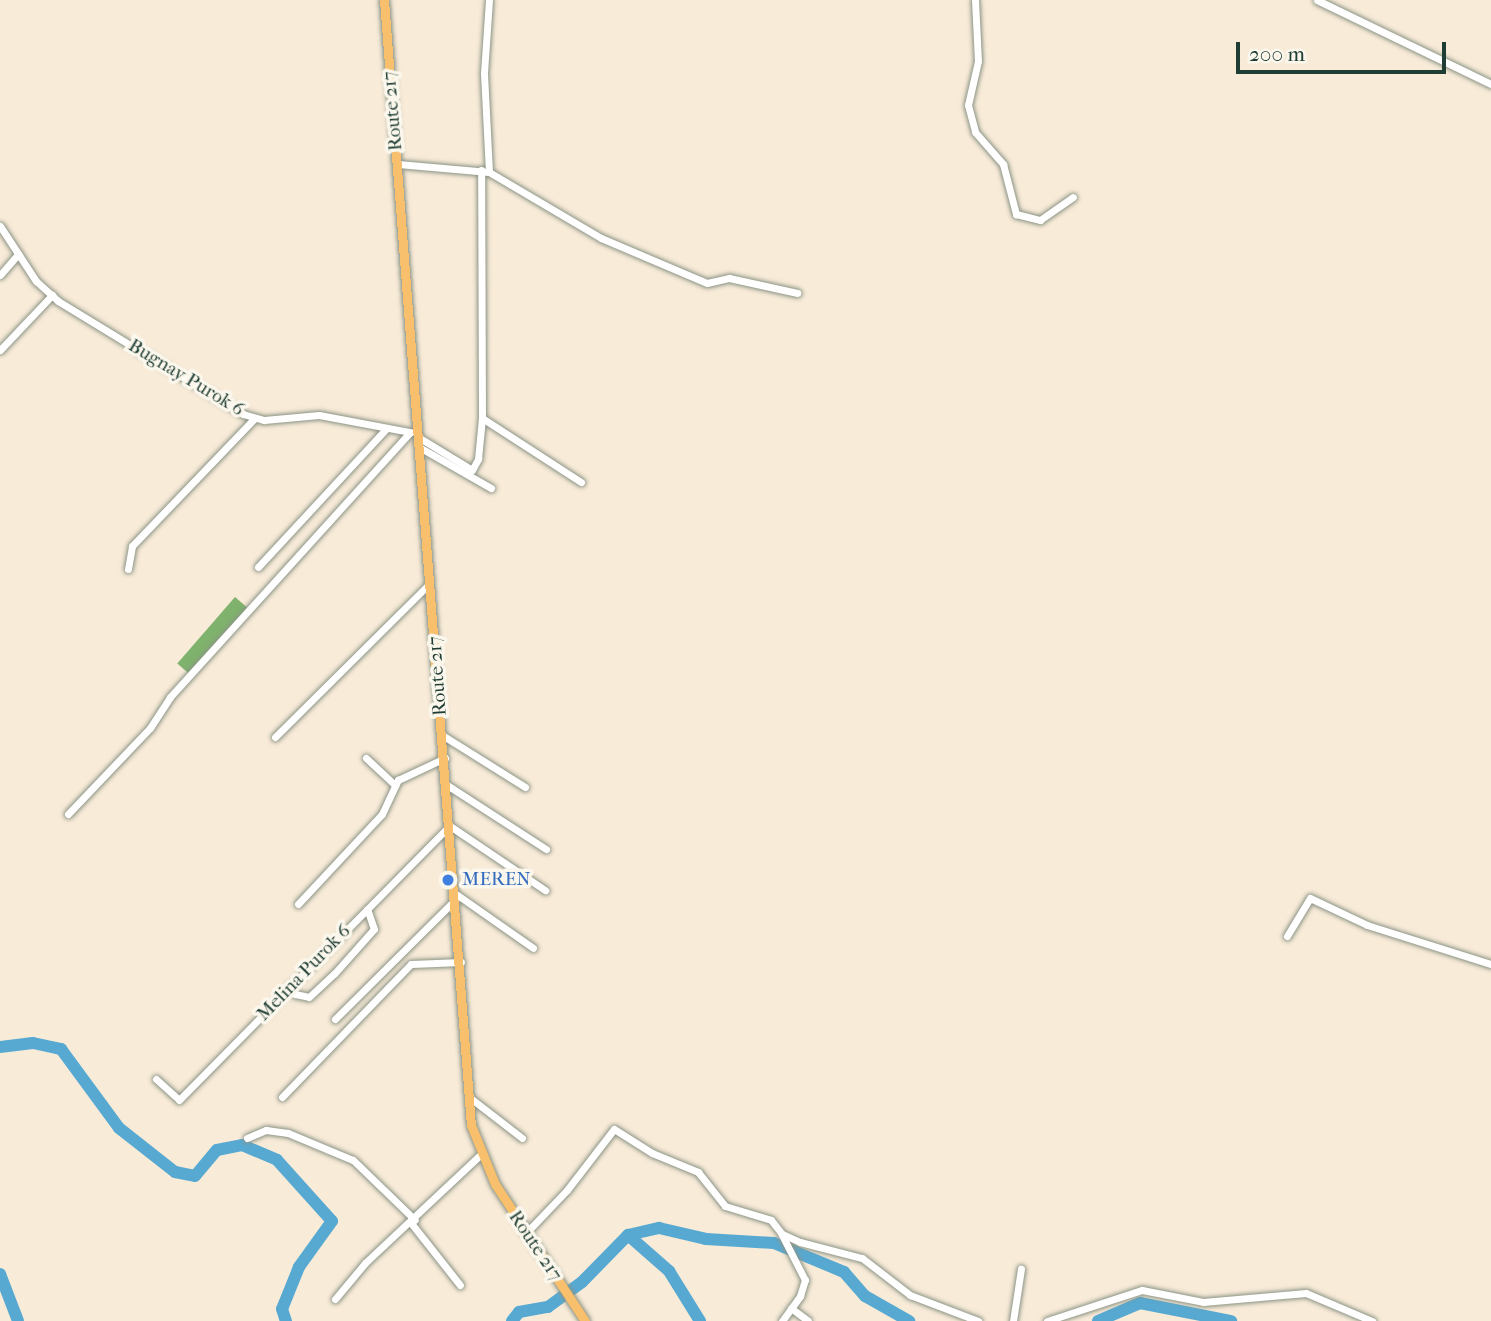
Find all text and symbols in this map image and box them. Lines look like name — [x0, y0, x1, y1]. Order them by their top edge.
scale bar — [1239, 28, 1449, 72]
text: 200 m — [1249, 42, 1305, 66]
street label: Route 217 — [378, 70, 408, 152]
street label: Bugnay Purok 6 — [124, 335, 248, 421]
street label: Route 217 — [424, 635, 452, 717]
place label: MEREN — [462, 869, 531, 891]
marker: MEREN — [440, 872, 456, 888]
street label: Melina Purok 6 — [252, 920, 356, 1026]
street label: Route 217 — [503, 1207, 567, 1285]

